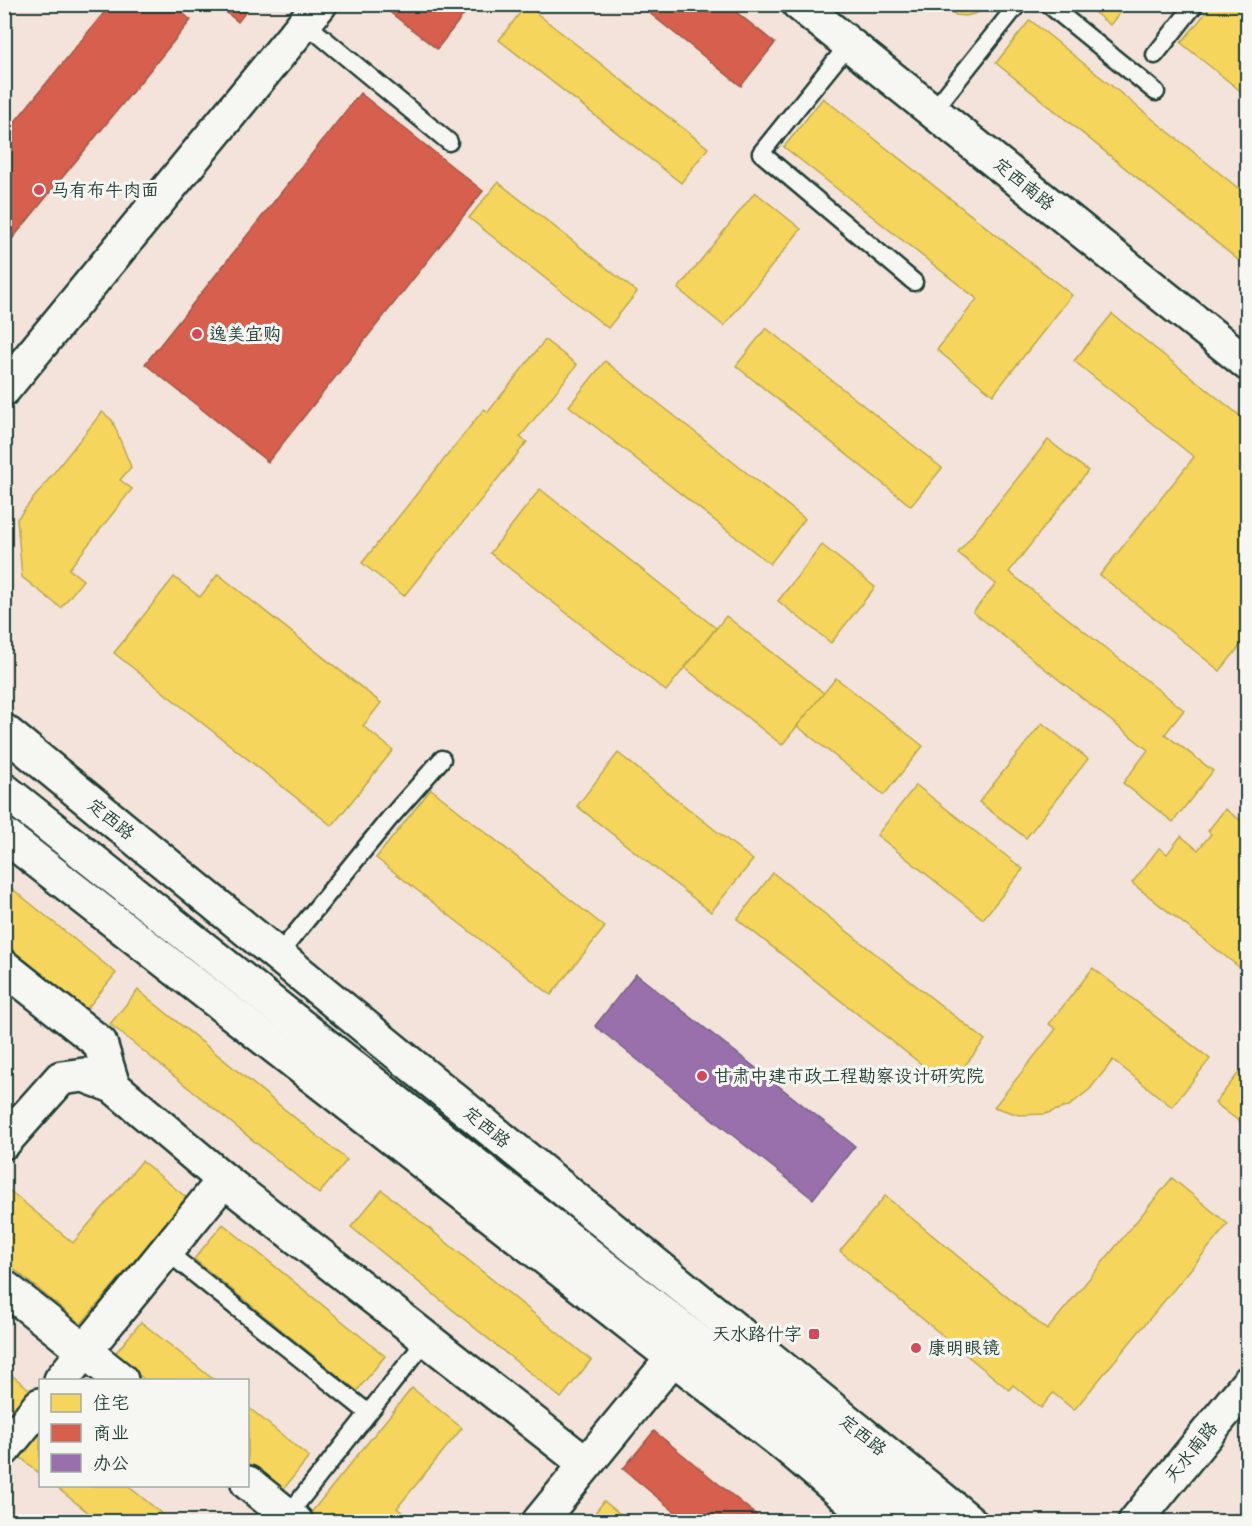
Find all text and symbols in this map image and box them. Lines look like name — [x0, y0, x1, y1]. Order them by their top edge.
street label: 定西南路 — [988, 150, 1061, 216]
place label: 马有布牛肉面 — [51, 175, 159, 202]
marker: 马有布牛肉面 — [32, 183, 46, 197]
place label: 逸美宜购 — [209, 319, 281, 346]
marker: 逸美宜购 — [190, 327, 204, 341]
street label: 定西路 — [82, 790, 141, 845]
place label: 甘肃中建市政工程勘察设计研究院 — [714, 1061, 984, 1088]
marker: 甘肃中建市政工程勘察设计研究院 — [695, 1069, 709, 1083]
street label: 定西路 — [458, 1098, 517, 1153]
place label: 天水路什字 — [712, 1319, 802, 1346]
marker: 天水路什字 — [807, 1327, 821, 1341]
place label: 康明眼镜 — [928, 1333, 1000, 1360]
marker: 康明眼镜 — [909, 1341, 923, 1355]
legend — [39, 1379, 249, 1487]
text: 住宅 — [93, 1388, 129, 1415]
street label: 定西路 — [834, 1406, 893, 1461]
street label: 天水南路 — [1157, 1415, 1223, 1488]
text: 商业 — [93, 1418, 129, 1445]
text: 办公 — [93, 1448, 129, 1475]

